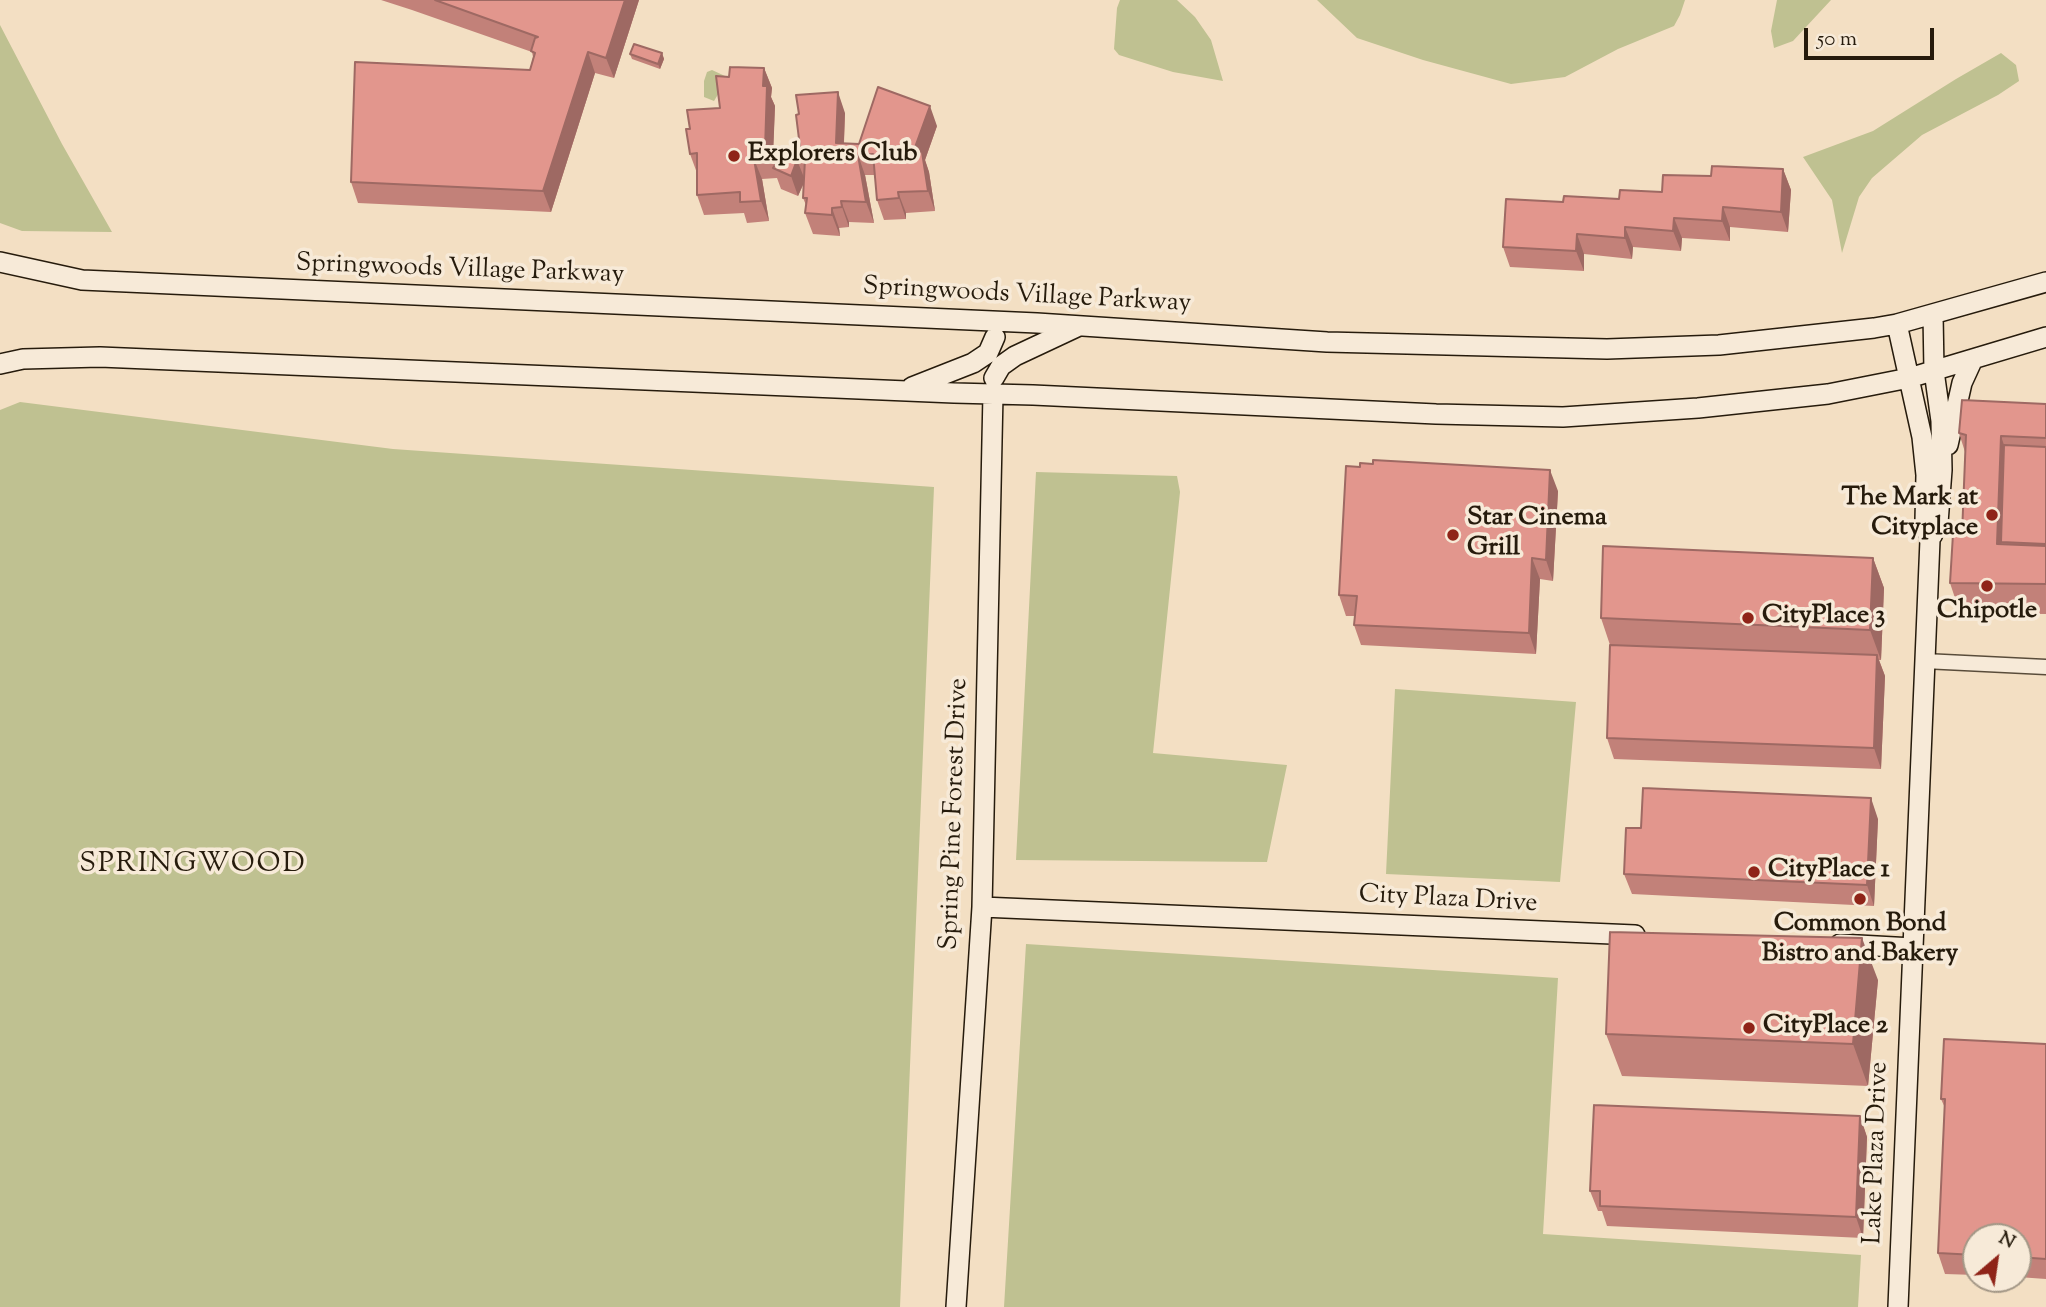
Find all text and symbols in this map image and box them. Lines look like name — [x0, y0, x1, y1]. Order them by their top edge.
scale bar — [1808, 14, 1938, 58]
text: 50 m — [1817, 25, 1857, 55]
place label: Explorers Club — [748, 140, 917, 172]
marker: Explorers Club — [726, 148, 742, 164]
street label: Springwoods Village Parkway — [295, 250, 625, 292]
street label: Springwoods Village Parkway — [862, 273, 1192, 321]
place label: The Mark at Cityplace — [1842, 484, 1978, 546]
place label: Star Cinema Grill — [1467, 504, 1607, 566]
marker: The Mark at Cityplace — [1984, 507, 2000, 523]
marker: Star Cinema Grill — [1445, 527, 1461, 543]
marker: Chipotle — [1979, 578, 1995, 594]
place label: Chipotle — [1937, 597, 2037, 629]
place label: CityPlace 3 — [1762, 602, 1885, 634]
marker: CityPlace 3 — [1740, 610, 1756, 626]
street label: Spring Pine Forest Drive — [936, 677, 976, 951]
district label: SPRINGWOOD — [81, 849, 305, 883]
place label: CityPlace 1 — [1768, 856, 1889, 888]
marker: CityPlace 1 — [1746, 864, 1762, 880]
street label: City Plaza Drive — [1358, 881, 1538, 921]
marker: Common Bond Bistro and Bakery — [1852, 891, 1868, 907]
place label: Common Bond Bistro and Bakery — [1762, 910, 1958, 972]
place label: CityPlace 2 — [1763, 1012, 1888, 1044]
marker: CityPlace 2 — [1741, 1020, 1757, 1036]
street label: Lake Plaza Drive — [1859, 1061, 1897, 1245]
north arrow — [1962, 1223, 2032, 1293]
text: N — [1993, 1225, 2020, 1256]

